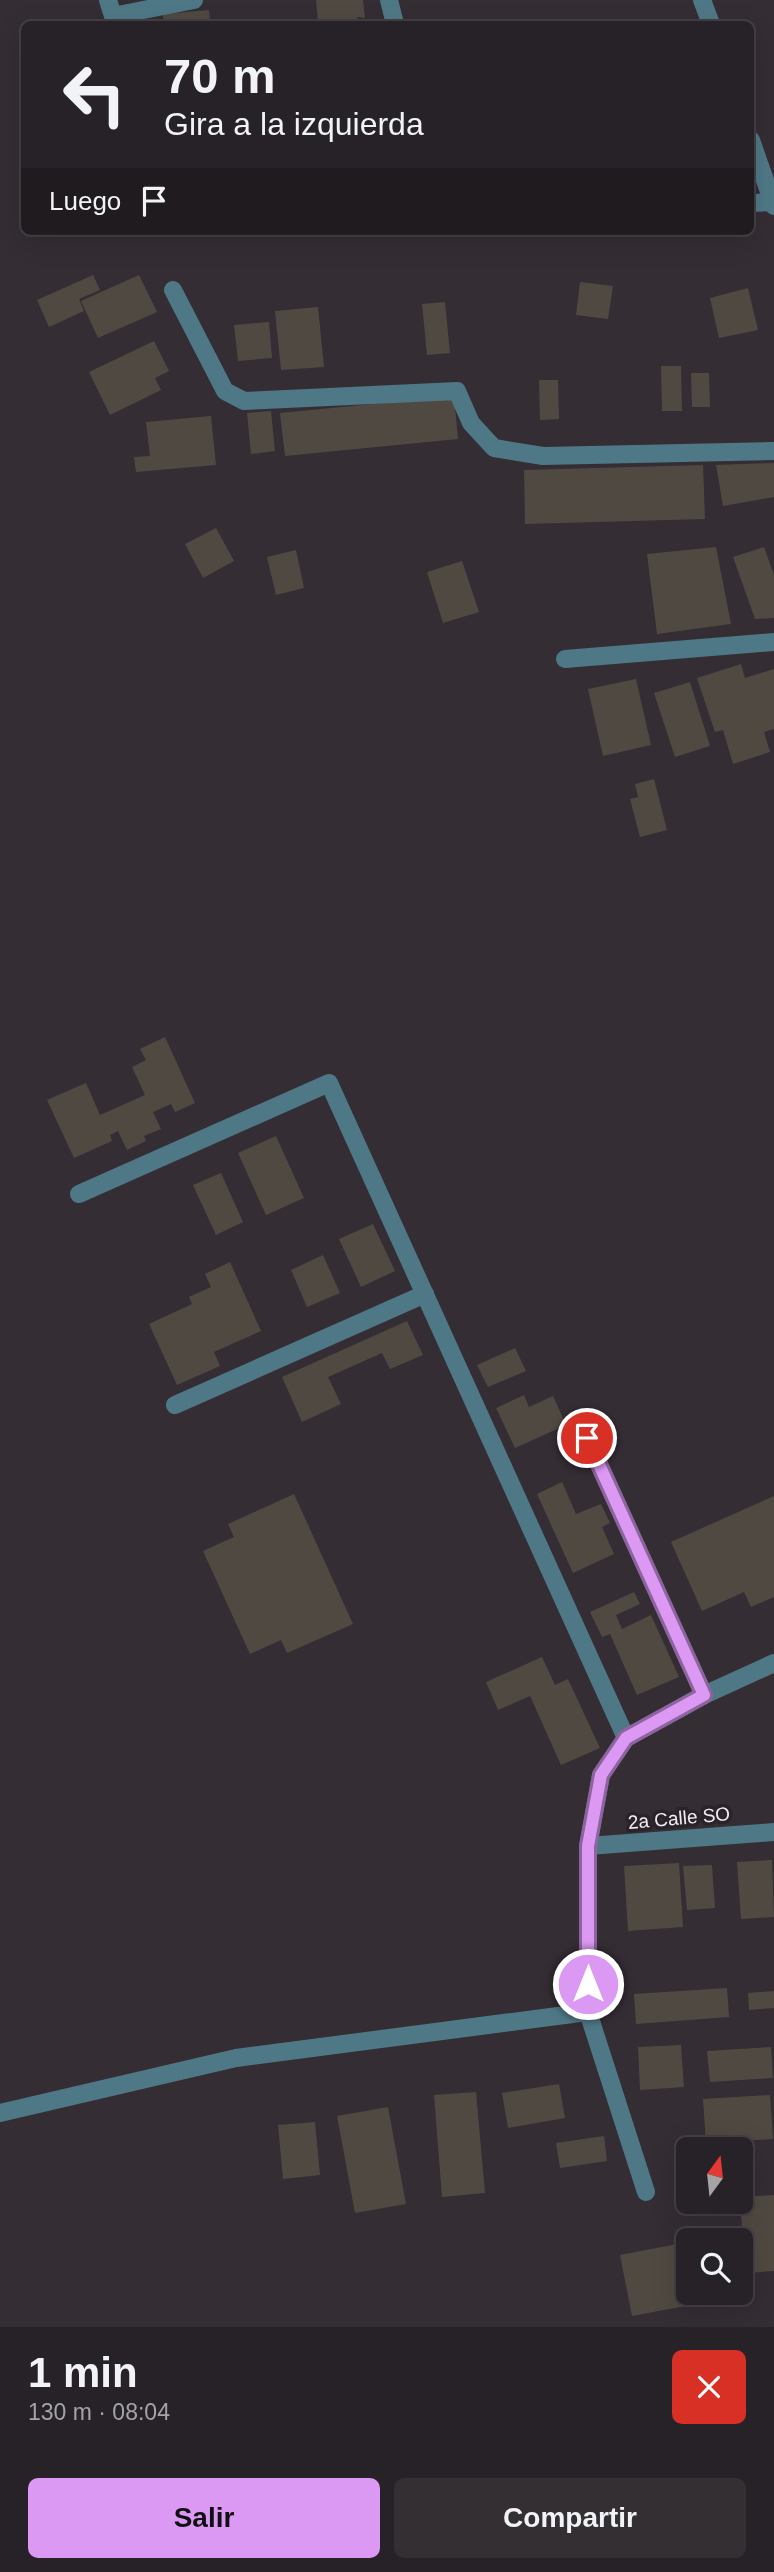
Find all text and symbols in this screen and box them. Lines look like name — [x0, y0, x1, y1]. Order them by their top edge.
icon: left — [49, 49, 140, 140]
text: 70 m — [164, 49, 276, 103]
text: Gira a la izquierda — [164, 106, 424, 142]
icon: arrive — [135, 182, 173, 220]
text: Luego — [49, 186, 121, 216]
pin — [557, 1408, 617, 1468]
icon: arrive — [568, 1419, 606, 1457]
street label: 2a Calle SO — [627, 1803, 731, 1833]
position arrow — [551, 1947, 625, 2021]
north arrow — [676, 2137, 752, 2214]
map controls — [676, 2137, 753, 2305]
button: search — [676, 2228, 753, 2305]
text: 1 min — [28, 2349, 138, 2396]
button: close — [672, 2350, 746, 2424]
text: 130 m · 08:04 — [28, 2399, 170, 2425]
button: Salir — [28, 2478, 380, 2558]
button: Compartir — [394, 2478, 746, 2558]

